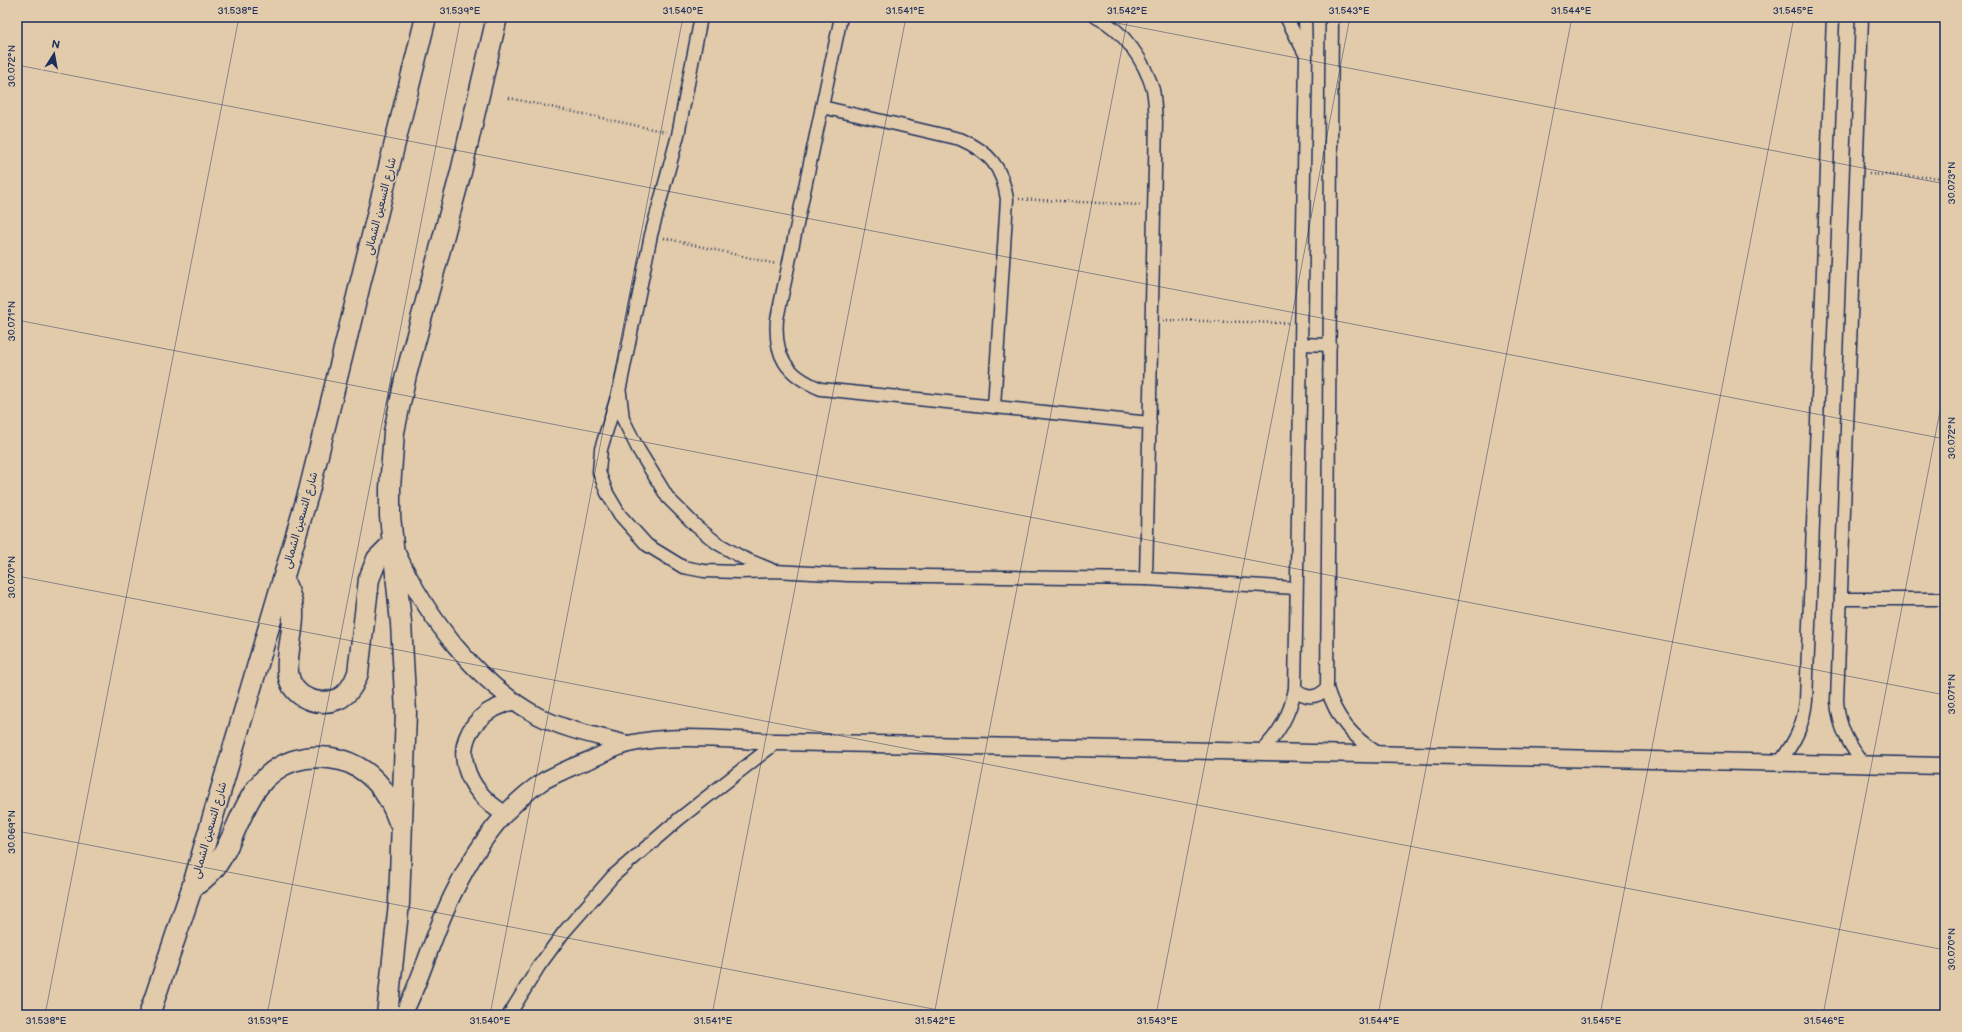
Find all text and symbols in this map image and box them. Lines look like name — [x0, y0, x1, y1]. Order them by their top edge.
text: 31.538°E — [218, 5, 259, 17]
text: 31.539°E — [440, 5, 481, 17]
text: 31.540°E — [663, 5, 704, 17]
text: 31.541°E — [886, 5, 925, 17]
text: 31.542°E — [1107, 5, 1148, 17]
text: 31.543°E — [1329, 5, 1370, 17]
text: 31.544°E — [1551, 5, 1592, 17]
text: 31.545°E — [1773, 5, 1814, 17]
north arrow — [34, 34, 74, 74]
text: N — [51, 38, 61, 52]
text: 30.072°N — [6, 45, 18, 87]
street label: شارع التسعين الشمالى — [362, 156, 401, 257]
text: 30.073°N — [1946, 162, 1958, 204]
text: 30.071°N — [6, 301, 18, 341]
text: 30.072°N — [1946, 417, 1958, 459]
street label: شارع التسعين الشمالى — [280, 470, 322, 571]
text: 30.070°N — [6, 556, 18, 598]
text: 30.071°N — [1946, 674, 1958, 714]
street label: شارع التسعين الشمالى — [189, 780, 231, 881]
text: 30.069°N — [6, 810, 18, 854]
text: 30.070°N — [1946, 928, 1958, 970]
text: 31.538°E — [26, 1015, 67, 1027]
text: 31.539°E — [248, 1015, 289, 1027]
text: 31.540°E — [470, 1015, 511, 1027]
text: 31.541°E — [694, 1015, 733, 1027]
text: 31.542°E — [915, 1015, 956, 1027]
text: 31.543°E — [1137, 1015, 1178, 1027]
text: 31.544°E — [1359, 1015, 1400, 1027]
text: 31.545°E — [1581, 1015, 1622, 1027]
text: 31.546°E — [1804, 1015, 1845, 1027]

